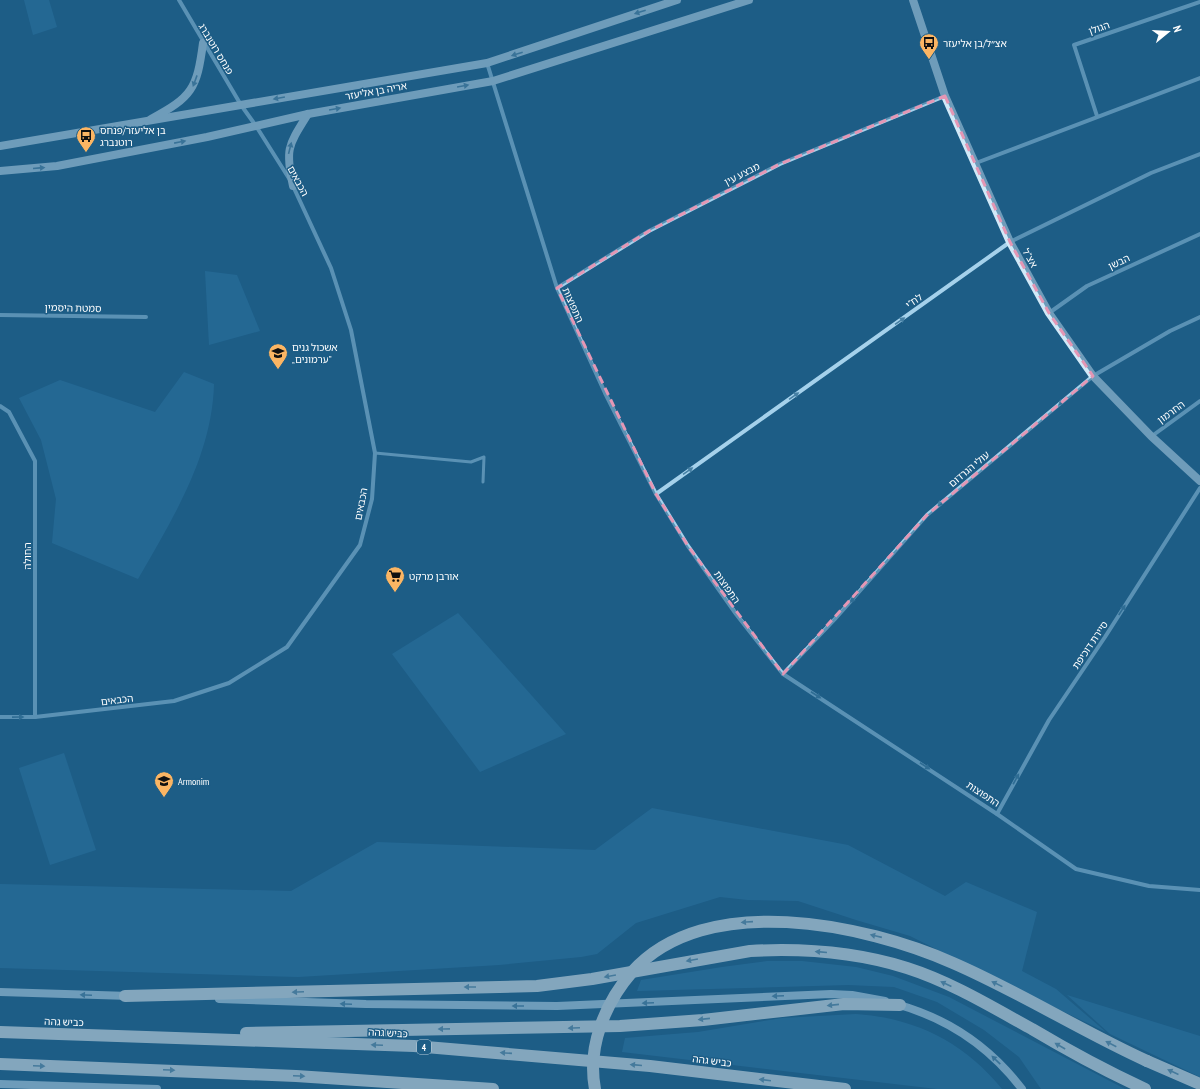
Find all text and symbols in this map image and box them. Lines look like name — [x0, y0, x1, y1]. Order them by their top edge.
one-way arrow — [633, 10, 645, 16]
north arrow — [1148, 12, 1188, 52]
street label: הגולן — [1087, 18, 1111, 38]
street label: פנחס רוטנברג — [196, 21, 236, 77]
text: N — [1170, 24, 1185, 34]
bus stop icon: אצ״ל/בן אליעזר — [918, 32, 940, 60]
place label: אצ״ל/בן אליעזר — [943, 37, 1007, 50]
one-way arrow — [510, 51, 522, 57]
one-way arrow — [191, 75, 197, 87]
street label: אריה בן אליעזר — [344, 79, 408, 103]
one-way arrow — [457, 83, 469, 89]
one-way arrow — [273, 96, 285, 102]
one-way arrow — [329, 106, 341, 112]
place label: בן אליעזר/פנחס רוטנברג — [100, 124, 166, 149]
bus stop icon: בן אליעזר/פנחס רוטנברג — [75, 125, 97, 153]
one-way arrow — [174, 139, 187, 145]
one-way arrow — [287, 142, 293, 154]
street label: מבצע עין — [722, 159, 762, 188]
street label: הכבאים — [285, 163, 311, 199]
one-way arrow — [33, 164, 45, 171]
street label: אצ"ל — [1019, 246, 1041, 270]
street label: הבשן — [1106, 251, 1132, 273]
street label: התפוצות — [559, 285, 587, 325]
street label: לח"י — [903, 291, 925, 311]
street label: סמטת היסמין — [45, 301, 101, 315]
one-way arrow — [894, 317, 905, 325]
place label: אשכול גנים „ערמונים” — [292, 341, 338, 366]
school or university icon: אשכול גנים „ערמונים” — [267, 342, 289, 370]
one-way arrow — [788, 392, 799, 400]
one-way arrow — [1058, 396, 1068, 405]
street label: החרמון — [1155, 398, 1187, 426]
street label: עולי הגרדום — [946, 448, 992, 490]
one-way arrow — [682, 467, 693, 475]
street label: הכבאים — [351, 487, 371, 521]
one-way arrow — [937, 498, 947, 507]
street label: החולה — [21, 542, 34, 570]
supermarket icon: אורבן מרקט — [384, 565, 406, 593]
street label: התפוצות — [711, 568, 743, 606]
place label: אורבן מרקט — [409, 570, 459, 583]
one-way arrow — [850, 593, 859, 602]
one-way arrow — [1118, 605, 1126, 615]
street label: סיירת דוכיפת — [1069, 618, 1111, 672]
street label: הכבאים — [100, 692, 134, 708]
one-way arrow — [810, 692, 822, 699]
one-way arrow — [12, 714, 25, 720]
one-way arrow — [919, 763, 931, 770]
school or university icon: Armonim — [153, 770, 175, 798]
one-way arrow — [1013, 774, 1019, 785]
place label: Armonim — [178, 775, 209, 788]
street label: התפוצות — [964, 778, 1002, 810]
one-way arrow — [741, 919, 753, 926]
one-way arrow — [870, 933, 882, 939]
one-way arrow — [815, 948, 827, 955]
one-way arrow — [686, 957, 698, 963]
one-way arrow — [604, 973, 616, 979]
one-way arrow — [940, 981, 952, 987]
one-way arrow — [991, 981, 1002, 987]
one-way arrow — [463, 984, 476, 990]
one-way arrow — [291, 989, 304, 995]
one-way arrow — [80, 991, 92, 998]
one-way arrow — [771, 993, 784, 999]
one-way arrow — [642, 999, 654, 1006]
one-way arrow — [340, 1000, 352, 1007]
one-way arrow — [827, 1002, 839, 1008]
one-way arrow — [511, 1003, 524, 1009]
street label: כביש גהה — [44, 1015, 84, 1029]
one-way arrow — [698, 1016, 710, 1023]
street label: כביש גהה — [368, 1025, 408, 1041]
one-way arrow — [567, 1025, 580, 1031]
one-way arrow — [437, 1026, 450, 1032]
road number: 4 — [417, 1040, 431, 1054]
one-way arrow — [371, 1041, 383, 1048]
one-way arrow — [1106, 1041, 1117, 1047]
one-way arrow — [1054, 1042, 1066, 1049]
one-way arrow — [500, 1050, 512, 1057]
street label: כביש גהה — [692, 1052, 732, 1070]
one-way arrow — [991, 1055, 1001, 1065]
one-way arrow — [630, 1061, 642, 1068]
one-way arrow — [33, 1062, 45, 1069]
one-way arrow — [163, 1067, 176, 1073]
one-way arrow — [1167, 1069, 1179, 1075]
one-way arrow — [293, 1073, 305, 1080]
one-way arrow — [759, 1077, 771, 1083]

